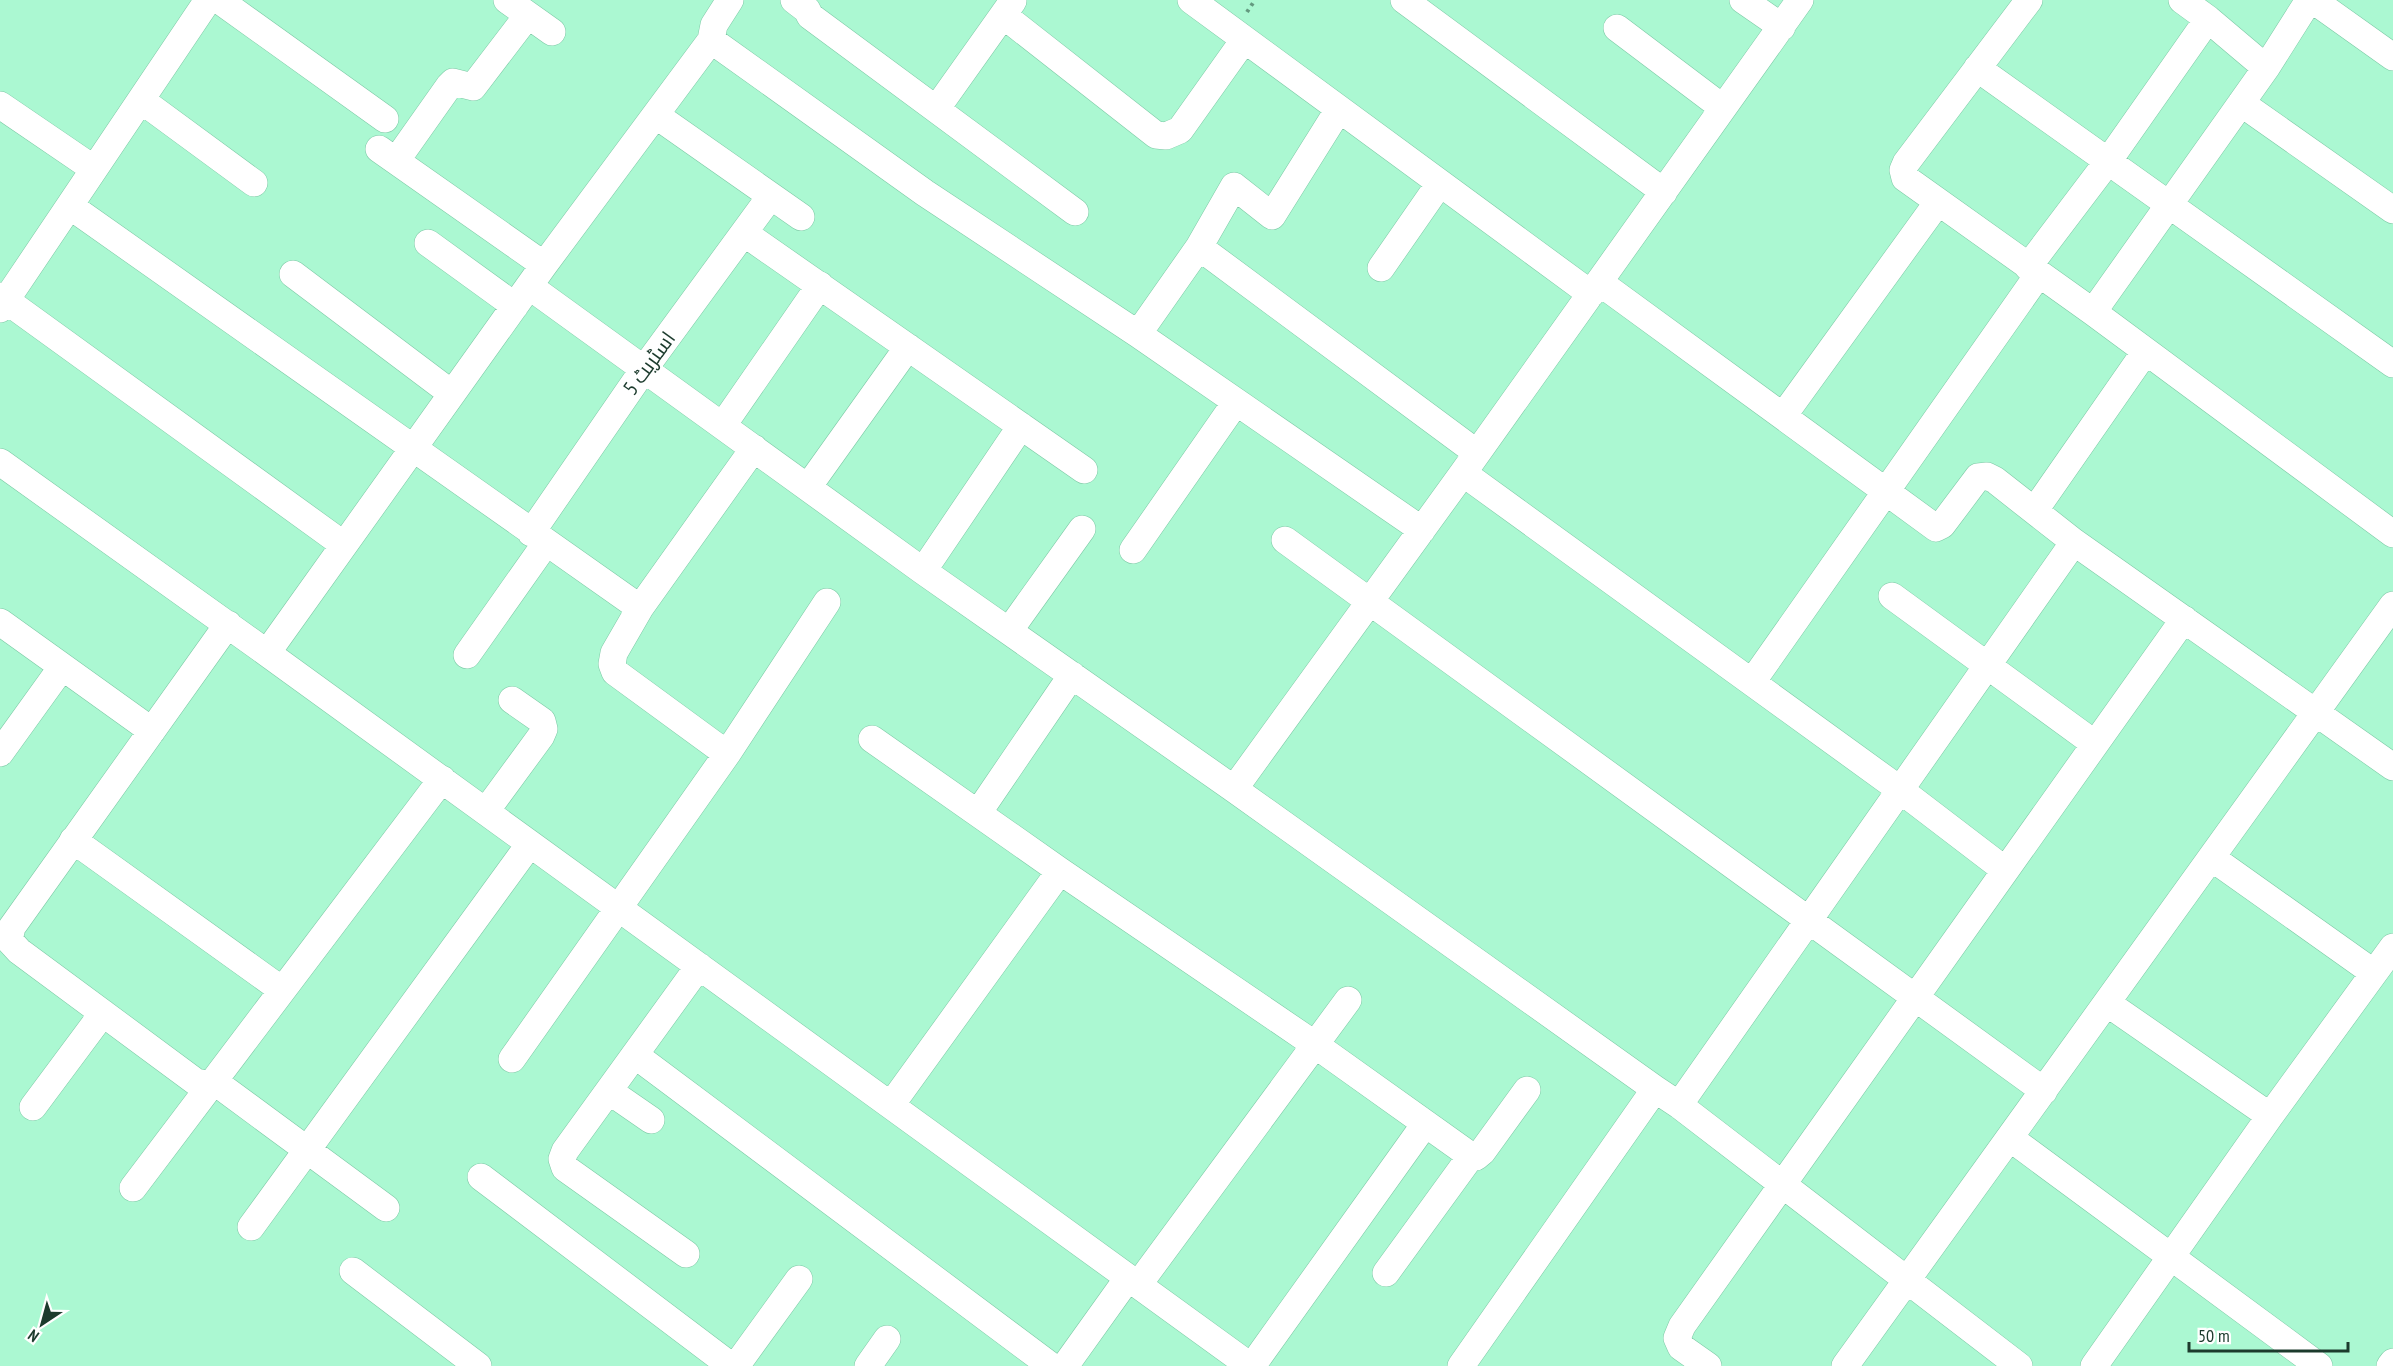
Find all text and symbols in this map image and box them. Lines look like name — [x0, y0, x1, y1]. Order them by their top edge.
street label: اسٹریٹ 5 — [617, 326, 681, 400]
north arrow — [12, 1294, 72, 1354]
scale bar — [2189, 1315, 2348, 1353]
text: 50 m — [2198, 1324, 2230, 1347]
text: N — [24, 1326, 43, 1347]

